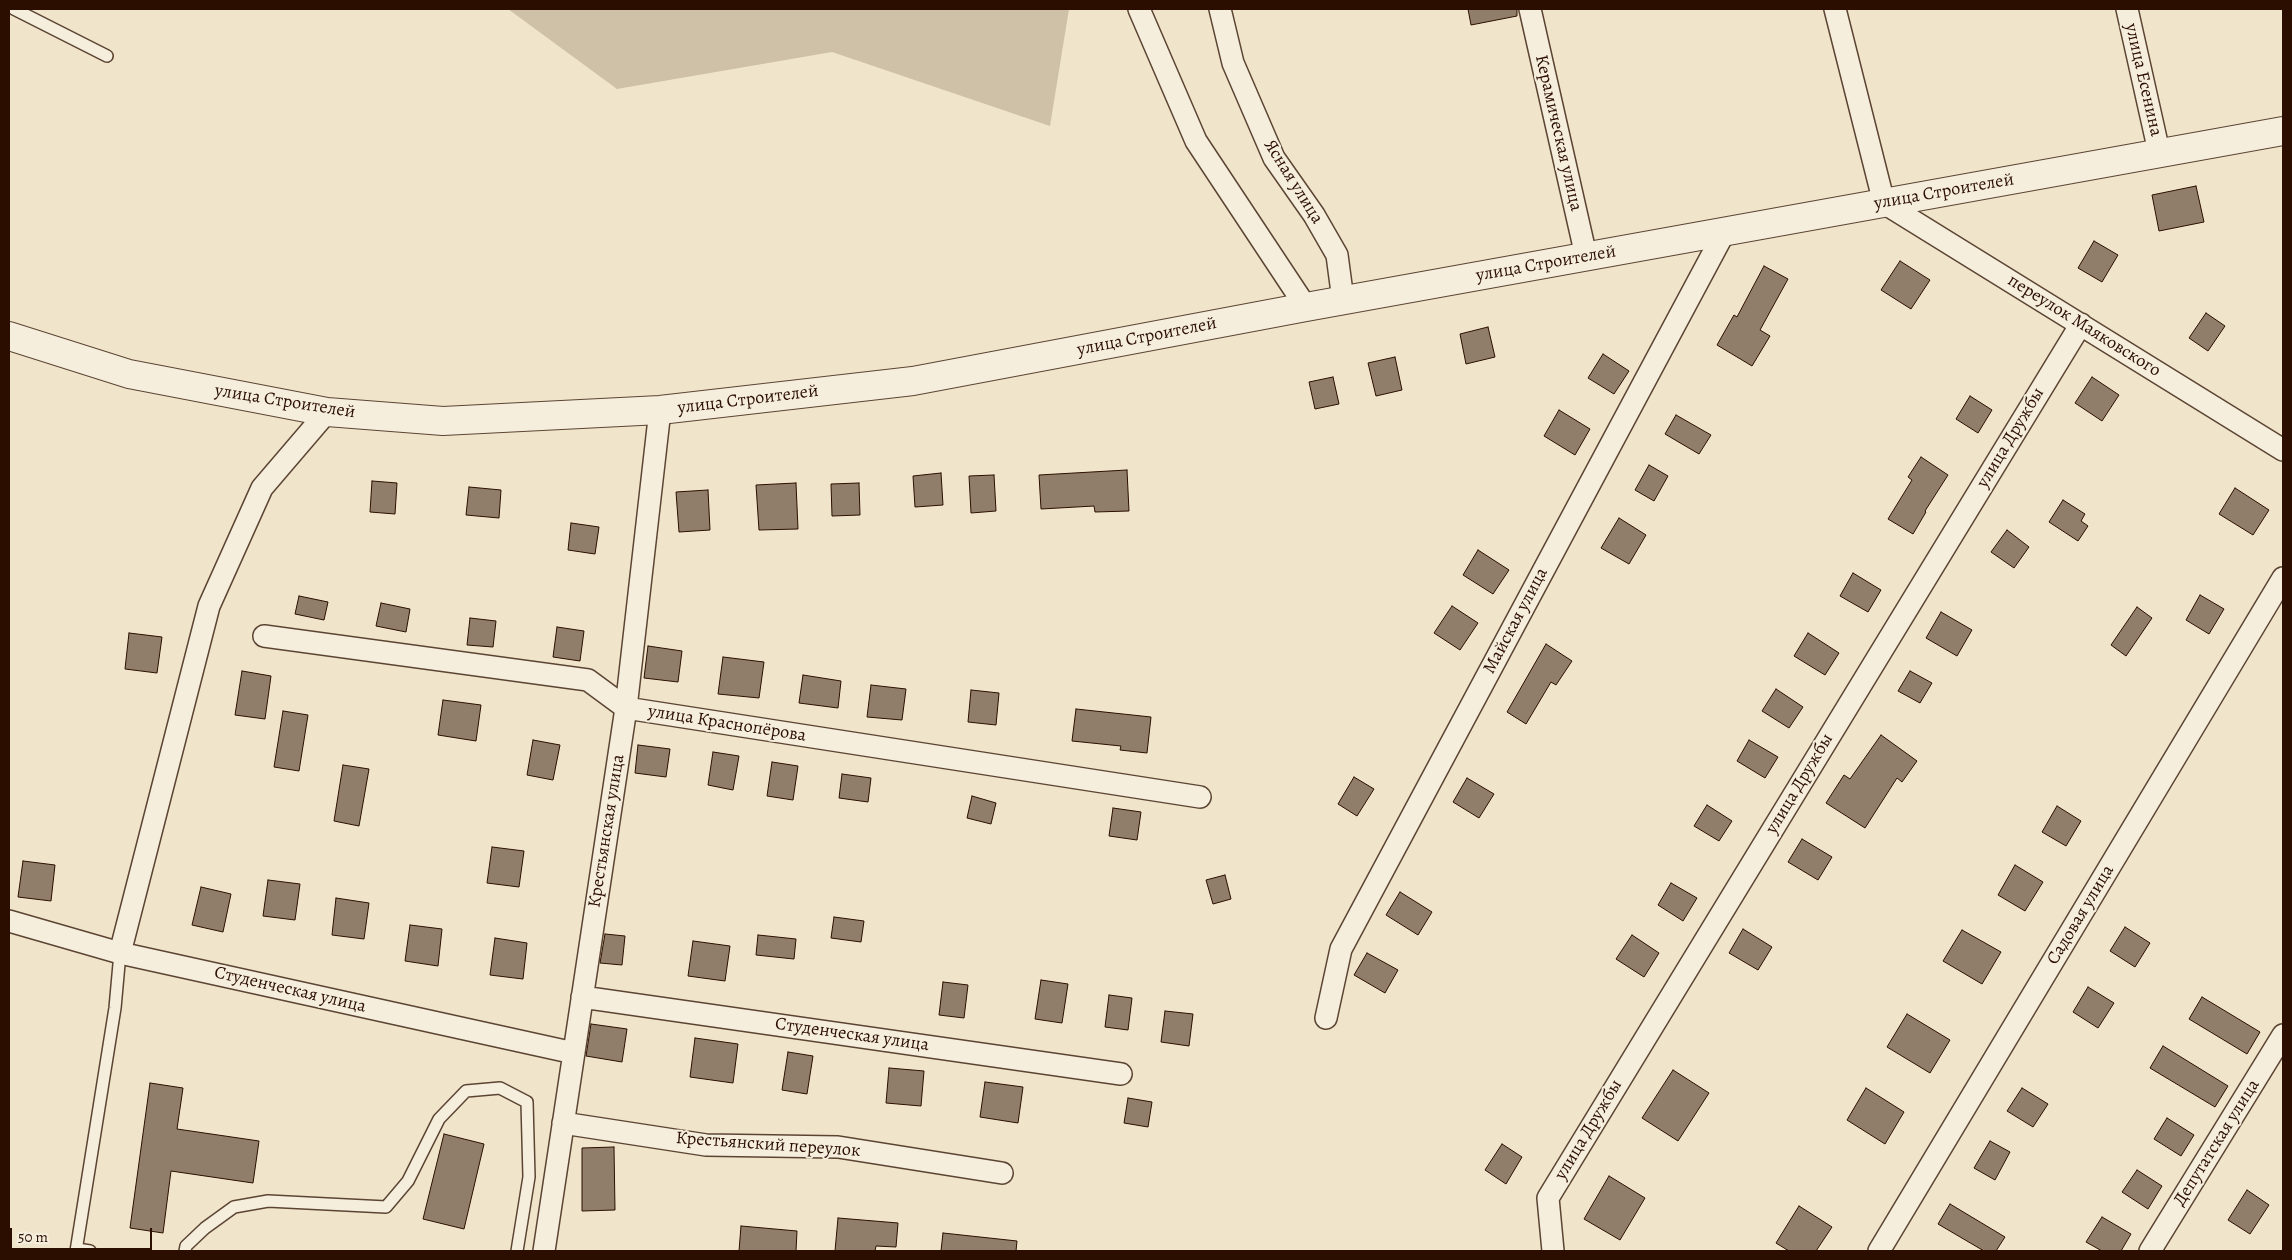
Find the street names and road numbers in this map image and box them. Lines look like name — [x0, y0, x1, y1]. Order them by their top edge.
street label: улица Есенина — [2120, 21, 2166, 139]
street label: Керамическая улица — [1530, 53, 1586, 213]
street label: Ясная улица — [1259, 136, 1327, 228]
street label: улица Строителей — [1872, 169, 2016, 215]
street label: улица Строителей — [1474, 241, 1618, 287]
street label: переулок Маяковского — [2003, 270, 2165, 382]
street label: улица Строителей — [1075, 313, 1219, 361]
street label: улица Строителей — [213, 380, 357, 424]
street label: улица Строителей — [676, 381, 820, 419]
street label: улица Дружбы — [1973, 384, 2049, 492]
street label: Майская улица — [1479, 564, 1553, 678]
street label: улица Краснопёрова — [646, 701, 808, 747]
street label: улица Дружбы — [1762, 730, 1838, 838]
street label: Крестьянская улица — [584, 753, 630, 909]
street label: Садовая улица — [2043, 861, 2119, 969]
street label: Студенческая улица — [212, 962, 368, 1018]
street label: Студенческая улица — [774, 1014, 930, 1056]
street label: улица Дружбы — [1551, 1076, 1627, 1184]
street label: Депутатская улица — [2169, 1076, 2265, 1210]
street label: Крестьянский переулок — [675, 1128, 861, 1162]

